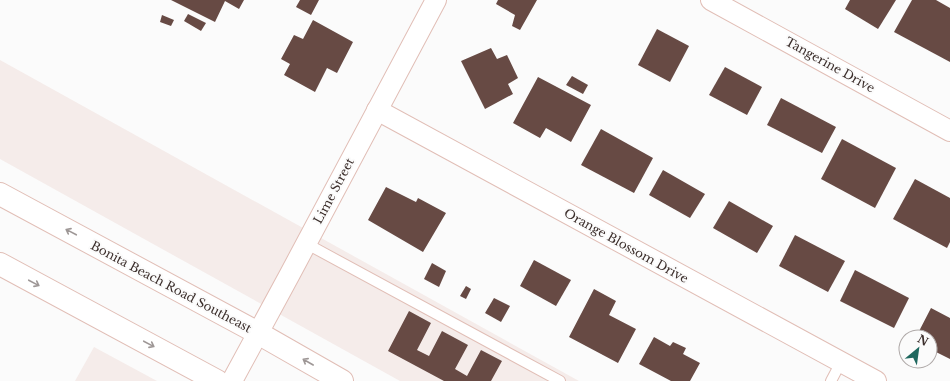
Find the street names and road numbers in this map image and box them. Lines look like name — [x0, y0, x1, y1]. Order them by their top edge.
street label: Tangerine Drive — [783, 34, 878, 95]
street label: Lime Street — [310, 155, 357, 226]
street label: Orange Blossom Drive — [561, 205, 691, 286]
street label: Bonita Beach Road Southeast — [88, 238, 255, 336]

